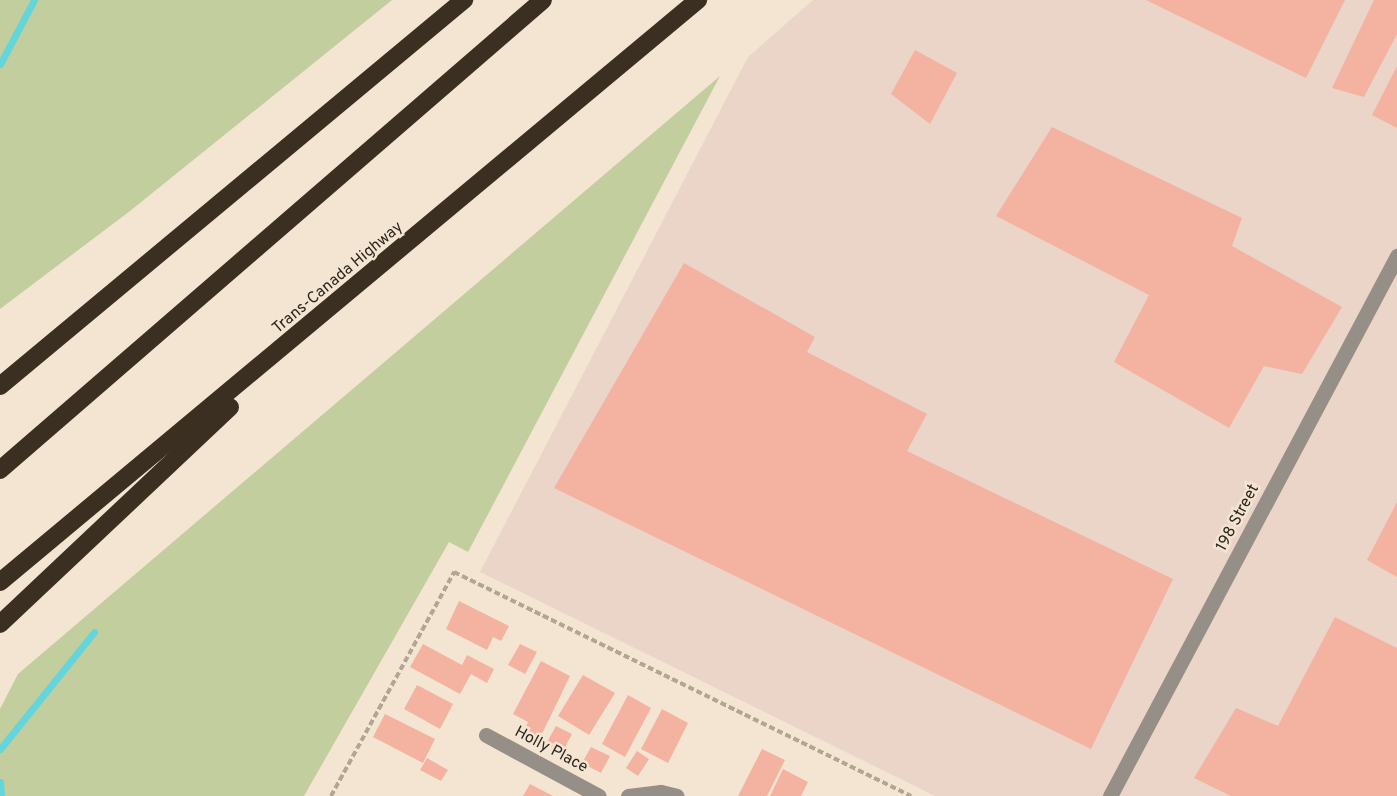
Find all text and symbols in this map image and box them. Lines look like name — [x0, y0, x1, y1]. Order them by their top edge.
street label: Trans-Canada Highway — [269, 218, 407, 338]
street label: 198 Street — [1212, 481, 1264, 555]
street label: Holly Place — [511, 723, 591, 777]

